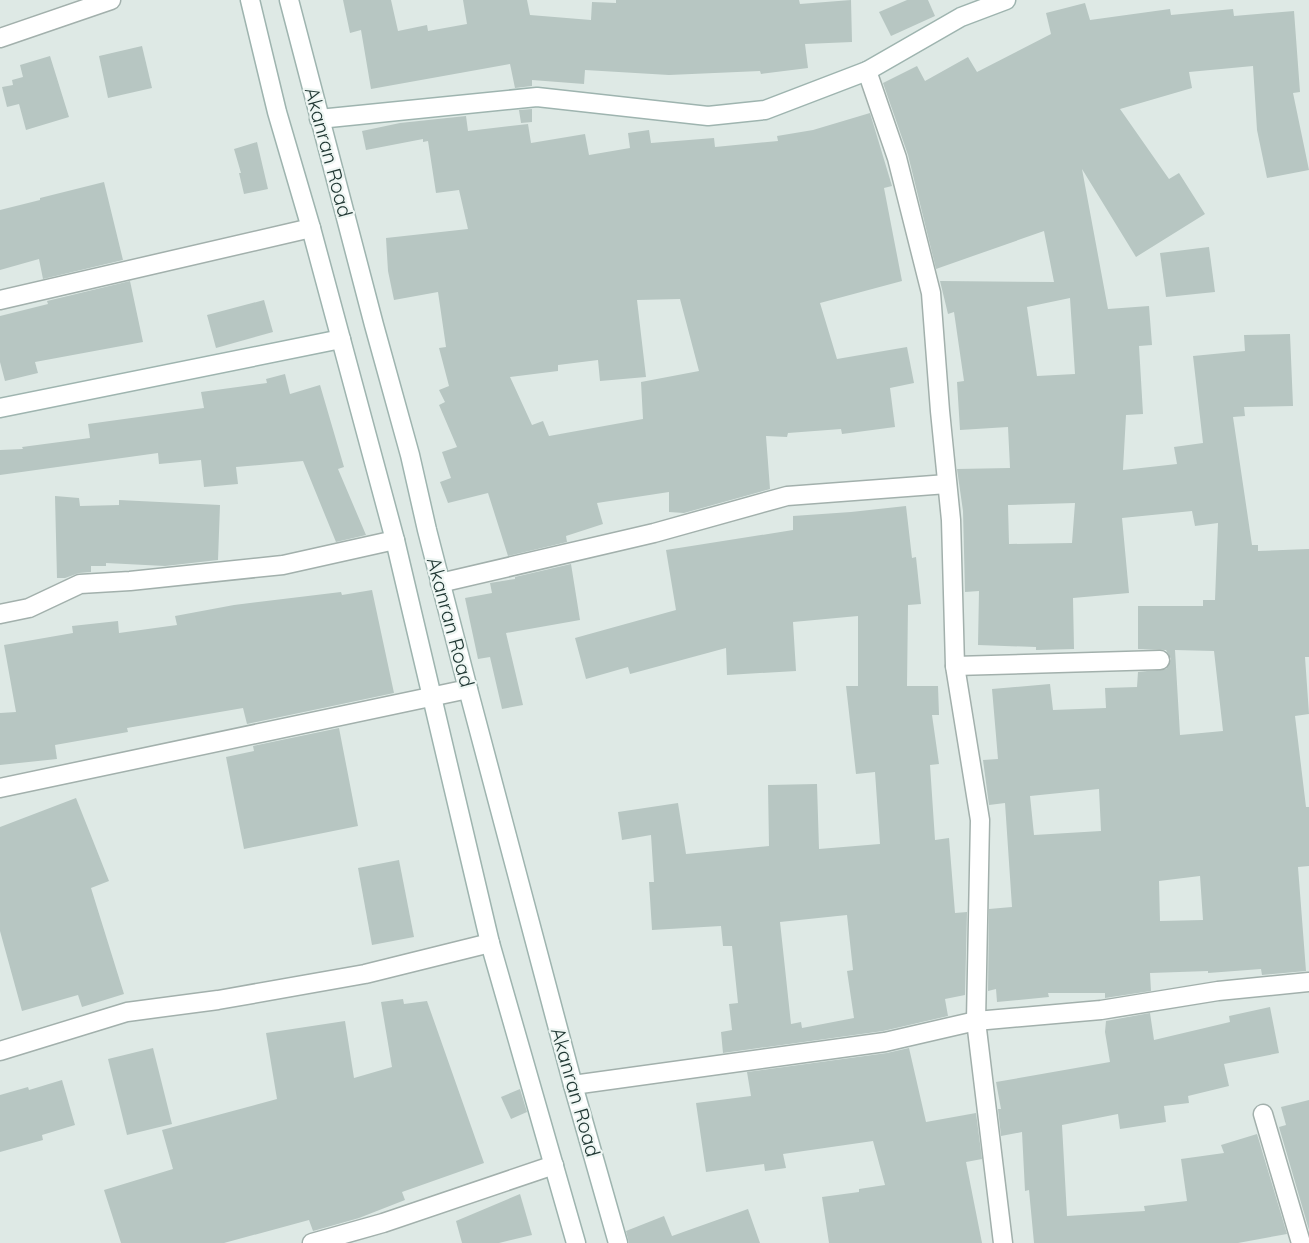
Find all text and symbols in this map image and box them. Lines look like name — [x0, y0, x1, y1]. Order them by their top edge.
street label: Akanran Road — [300, 84, 358, 220]
street label: Akanran Road — [422, 554, 480, 690]
street label: Akanran Road — [546, 1024, 606, 1160]

